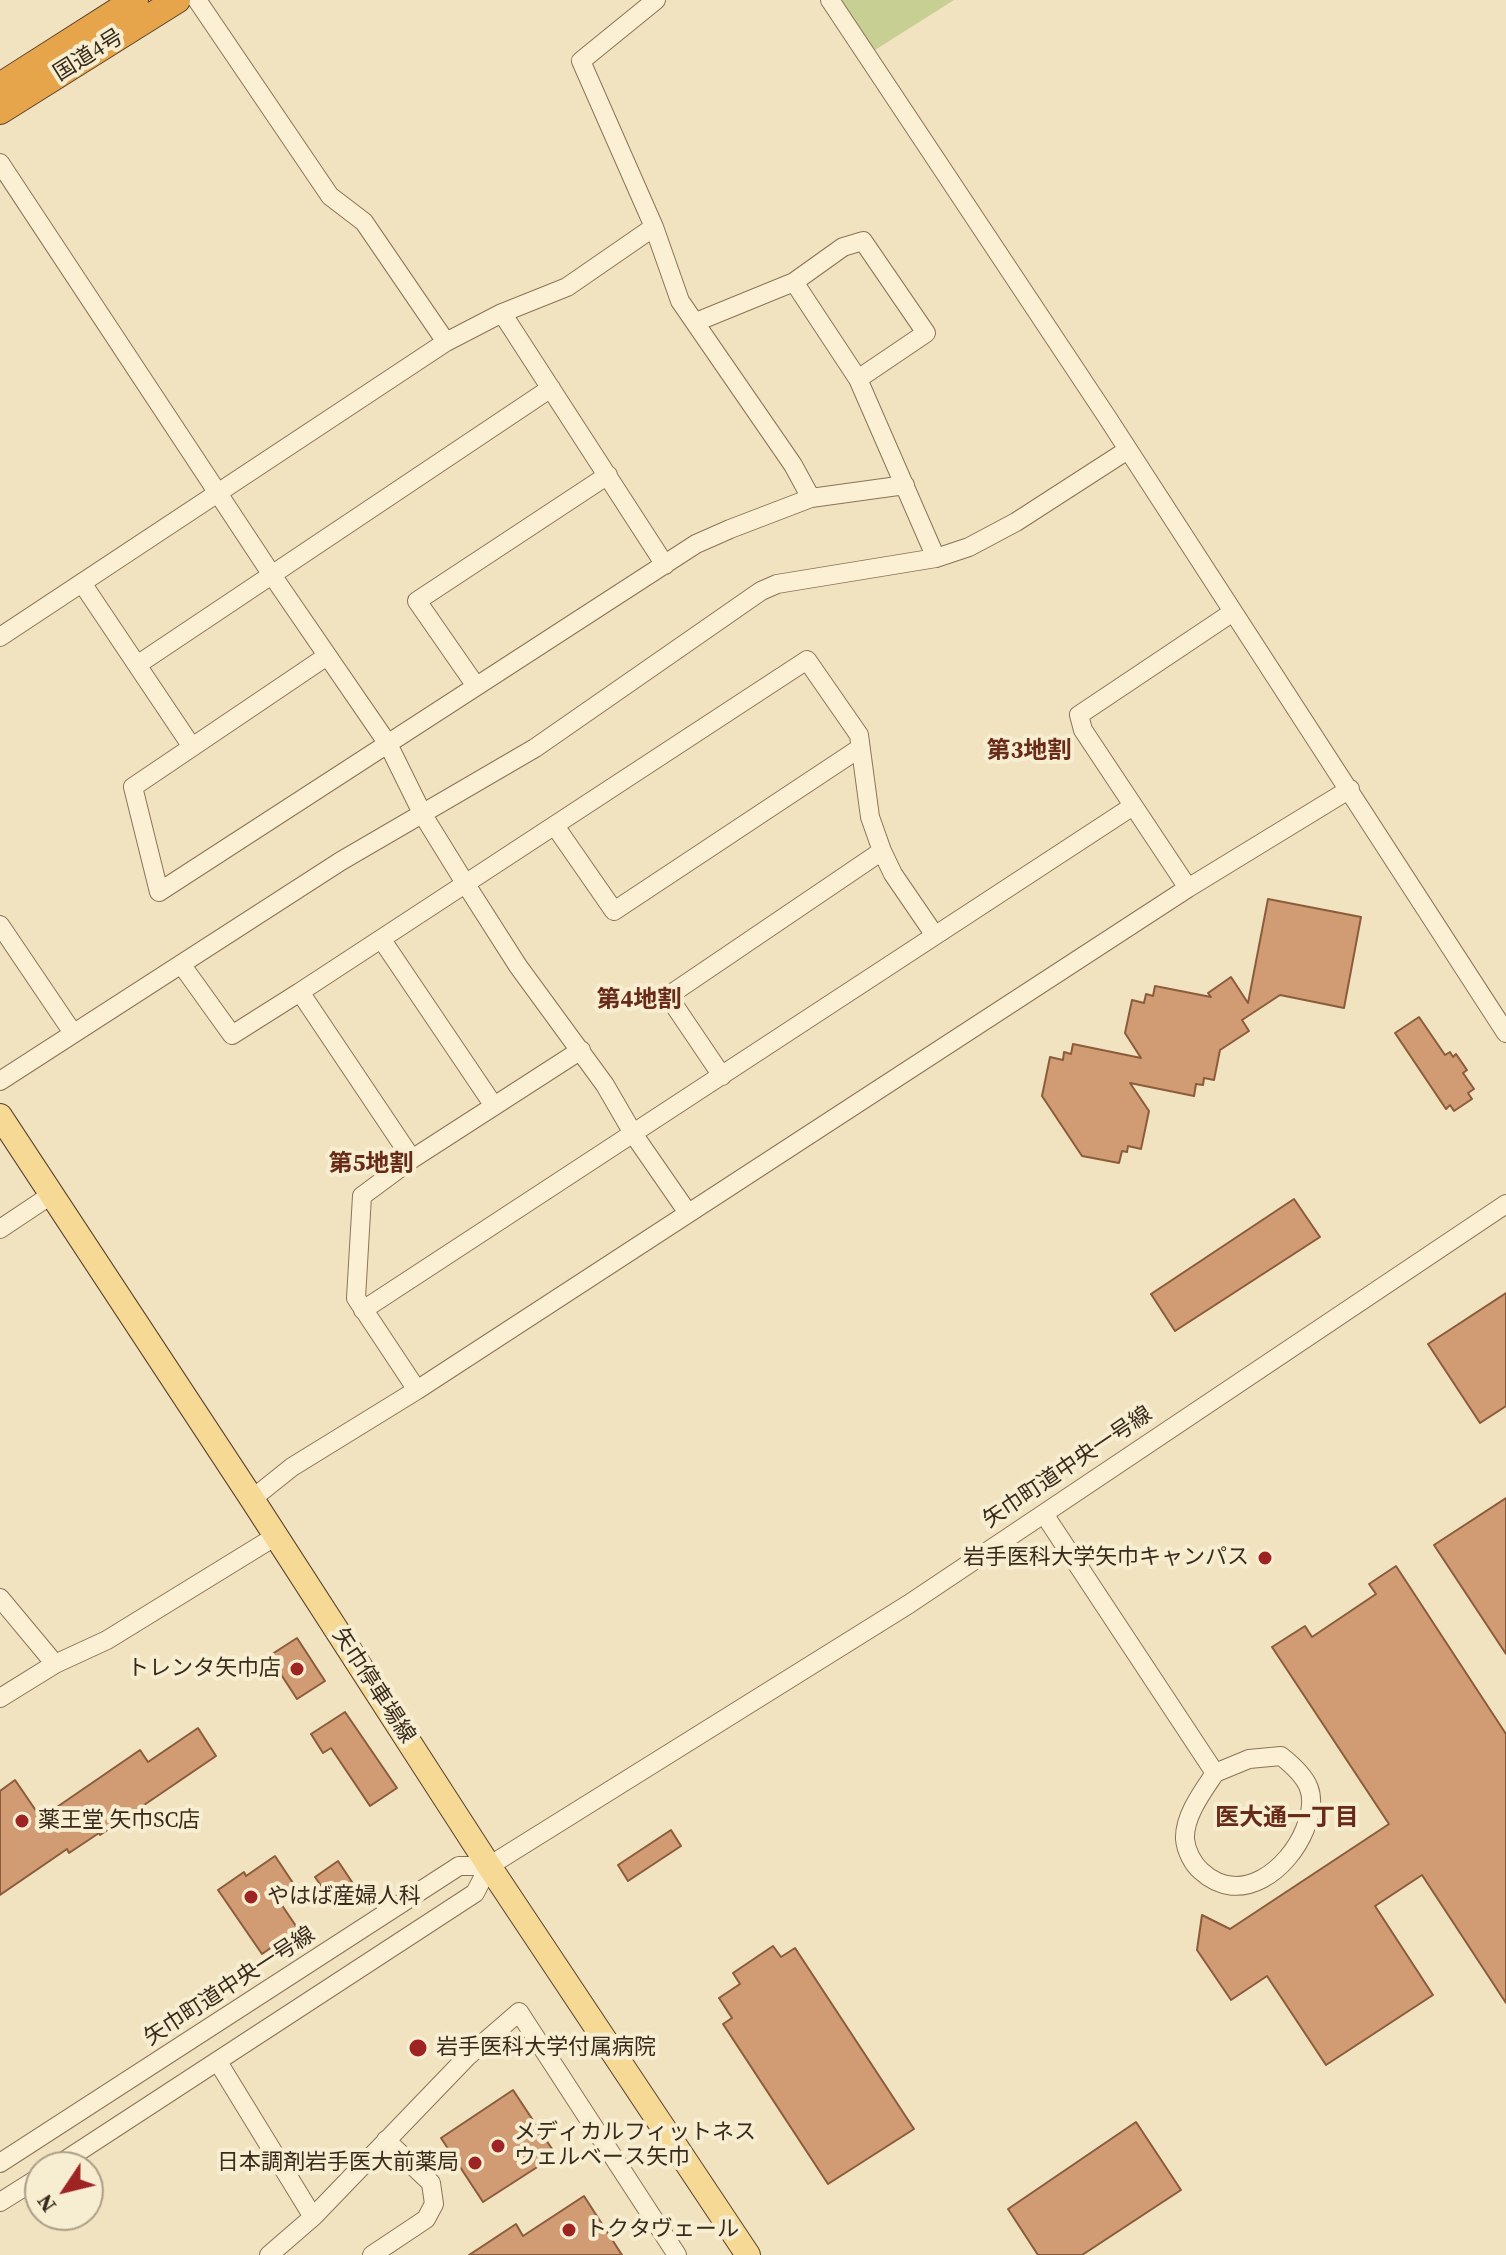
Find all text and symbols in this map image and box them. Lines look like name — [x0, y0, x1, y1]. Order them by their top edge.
street label: 国道4号 — [49, 24, 129, 88]
district label: 第3地割 — [986, 738, 1072, 766]
district label: 第4地割 — [596, 987, 682, 1015]
district label: 第5地割 — [328, 1151, 414, 1179]
street label: 矢巾町道中央一号線 — [979, 1402, 1157, 1534]
place label: 岩手医科大学矢巾キャンパス — [963, 1545, 1249, 1571]
marker: 岩手医科大学矢巾キャンパス — [1256, 1549, 1274, 1567]
street label: 矢巾停車場線 — [326, 1623, 420, 1749]
place label: トレンタ矢巾店 — [127, 1656, 281, 1682]
marker: トレンタ矢巾店 — [288, 1660, 306, 1678]
district label: 医大通一丁目 — [1215, 1805, 1359, 1833]
place label: 薬王堂 矢巾SC店 — [38, 1808, 200, 1834]
marker: 薬王堂 矢巾SC店 — [13, 1812, 31, 1830]
place label: やはば産婦人科 — [267, 1884, 421, 1910]
marker: やはば産婦人科 — [242, 1888, 260, 1906]
street label: 矢巾町道中央一号線 — [140, 1922, 320, 2052]
place label: 岩手医科大学付属病院 — [436, 2035, 656, 2061]
marker: 岩手医科大学付属病院 — [407, 2037, 429, 2059]
place label: メディカルフィットネス ウェルベース矢巾 — [514, 2120, 756, 2172]
marker: メディカルフィットネス ウェルベース矢巾 — [489, 2137, 507, 2155]
place label: 日本調剤岩手医大前薬局 — [217, 2150, 459, 2176]
north arrow — [24, 2151, 104, 2231]
marker: 日本調剤岩手医大前薬局 — [466, 2154, 484, 2172]
text: N — [29, 2188, 63, 2219]
place label: トクタヴェール — [585, 2217, 739, 2243]
marker: トクタヴェール — [560, 2221, 578, 2239]

